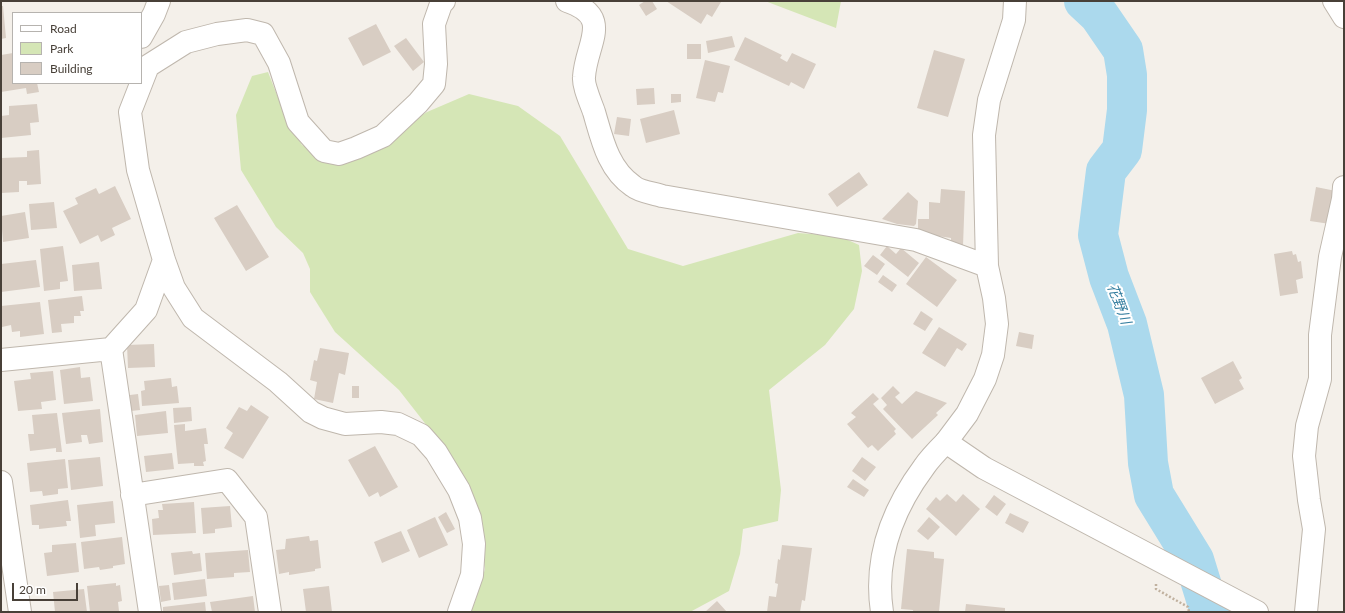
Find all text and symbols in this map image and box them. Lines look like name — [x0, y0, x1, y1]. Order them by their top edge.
legend — [12, 12, 142, 84]
text: Road — [50, 21, 77, 36]
text: Park — [50, 41, 73, 56]
text: Building — [50, 61, 93, 76]
water label: 花野川 — [1104, 281, 1134, 327]
scale bar — [14, 575, 80, 601]
text: 20 m — [19, 582, 46, 597]

